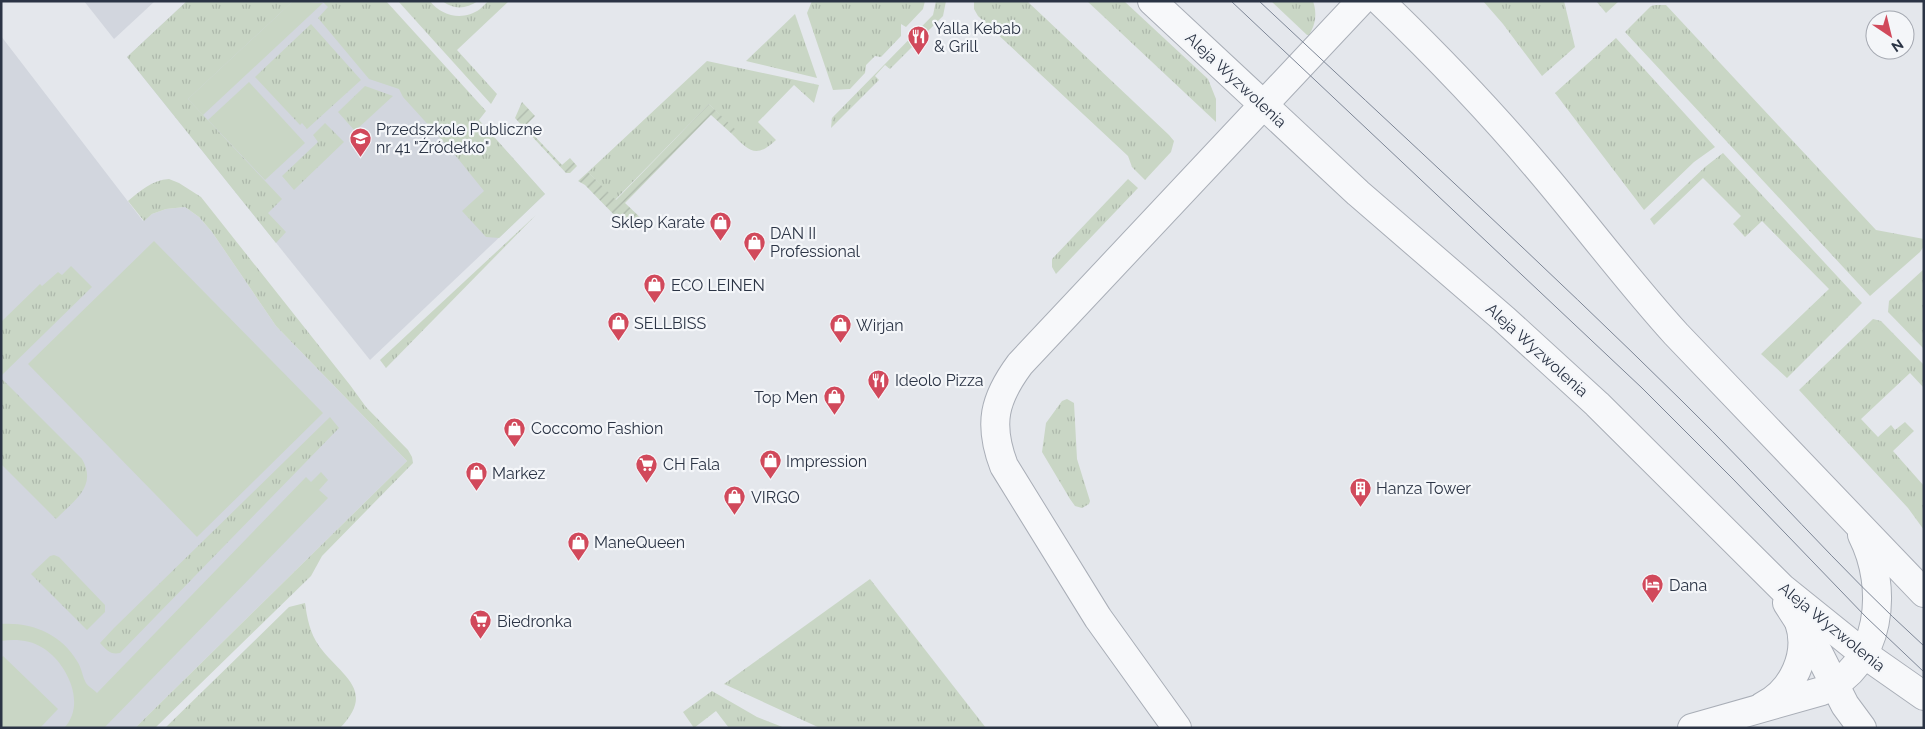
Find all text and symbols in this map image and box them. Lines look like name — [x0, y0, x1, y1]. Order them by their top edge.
north arrow — [1865, 10, 1915, 60]
place label: Yalla Kebab & Grill — [934, 19, 1021, 56]
restaurant icon: Yalla Kebab & Grill — [906, 25, 930, 56]
street label: Aleja Wyzwolenia — [1182, 28, 1290, 132]
text: N — [1888, 36, 1906, 55]
place label: Przedszkole Publiczne nr 41 "Źródełko" — [376, 120, 542, 157]
school or university icon: Przedszkole Publiczne nr 41 "Źródełko" — [348, 126, 372, 157]
shop icon: Sklep Karate — [709, 210, 733, 241]
place label: Sklep Karate — [611, 213, 705, 232]
place label: DAN II Professional — [770, 224, 861, 261]
shop icon: DAN II Professional — [742, 230, 766, 261]
shop icon: ECO LEINEN — [643, 273, 667, 304]
place label: ECO LEINEN — [671, 276, 765, 295]
street label: Aleja Wyzwolenia — [1482, 299, 1592, 401]
shop icon: SELLBISS — [606, 311, 630, 342]
shop icon: Wirjan — [828, 313, 852, 344]
place label: SELLBISS — [634, 314, 706, 333]
place label: Wirjan — [856, 316, 904, 335]
restaurant icon: Ideolo Pizza — [867, 368, 891, 399]
place label: Ideolo Pizza — [895, 371, 984, 390]
shop icon: Top Men — [822, 385, 846, 416]
place label: Top Men — [754, 388, 818, 407]
shop icon: Coccomo Fashion — [503, 416, 527, 447]
place label: Coccomo Fashion — [531, 419, 663, 438]
shop icon: Impression — [758, 449, 782, 480]
supermarket icon: CH Fala — [635, 452, 659, 483]
place label: Impression — [786, 452, 867, 471]
place label: CH Fala — [663, 455, 720, 474]
shop icon: Markez — [464, 461, 488, 492]
place label: Markez — [492, 464, 546, 483]
building icon: Hanza Tower — [1348, 476, 1372, 507]
place label: Hanza Tower — [1376, 479, 1471, 498]
shop icon: VIRGO — [723, 485, 747, 516]
place label: VIRGO — [751, 488, 800, 507]
shop icon: ManeQueen — [566, 530, 590, 561]
place label: ManeQueen — [594, 533, 685, 552]
hotel icon: Dana — [1641, 573, 1665, 604]
place label: Dana — [1669, 576, 1707, 595]
street label: Aleja Wyzwolenia — [1775, 578, 1889, 676]
supermarket icon: Biedronka — [469, 609, 493, 640]
place label: Biedronka — [497, 612, 572, 631]

